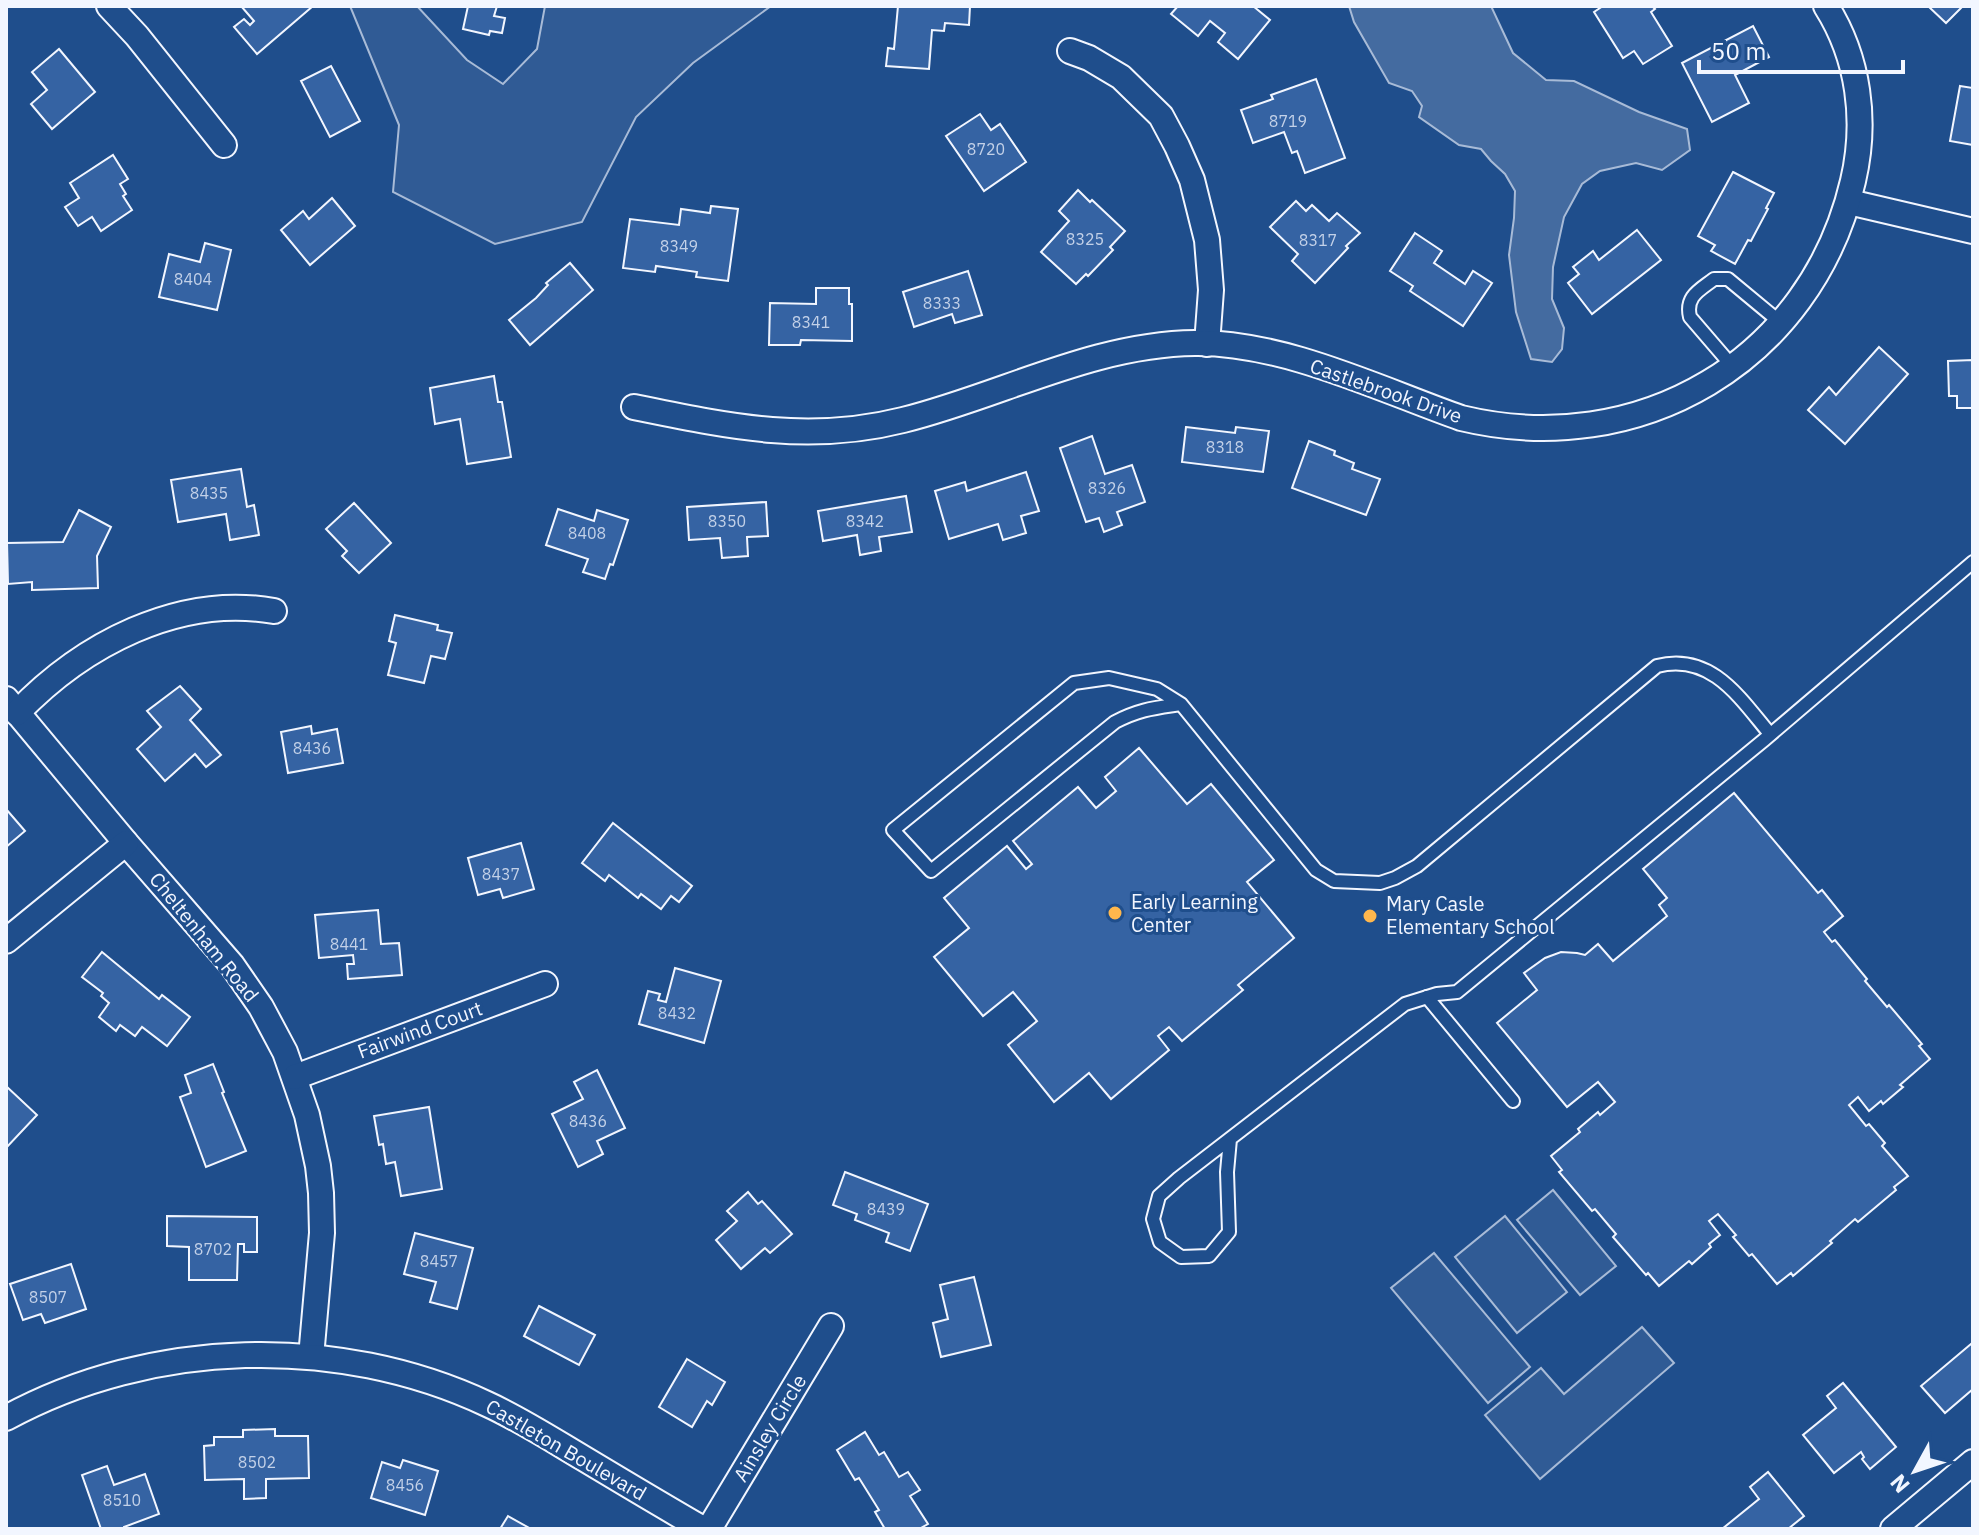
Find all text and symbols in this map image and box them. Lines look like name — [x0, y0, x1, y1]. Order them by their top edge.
scale bar — [1699, 24, 1903, 74]
text: 50 m — [1711, 35, 1766, 67]
house number: 8719 — [1269, 111, 1307, 131]
house number: 8720 — [967, 139, 1005, 159]
house number: 8325 — [1066, 229, 1104, 249]
house number: 8317 — [1299, 230, 1337, 250]
house number: 8349 — [660, 236, 698, 256]
house number: 8404 — [174, 269, 212, 289]
house number: 8333 — [923, 293, 961, 313]
house number: 8341 — [792, 312, 830, 332]
street label: Castlebrook Drive — [1307, 352, 1466, 429]
house number: 8318 — [1206, 437, 1244, 457]
house number: 8326 — [1088, 478, 1126, 498]
house number: 8435 — [190, 483, 228, 503]
house number: 8350 — [708, 511, 746, 531]
house number: 8342 — [846, 511, 884, 531]
house number: 8408 — [568, 523, 606, 543]
house number: 8436 — [293, 738, 331, 758]
house number: 8437 — [482, 864, 520, 884]
street label: Cheltenham Road — [144, 866, 265, 1007]
place label: Early Learning Center — [1131, 888, 1258, 938]
place label: Mary Casle Elementary School — [1386, 890, 1555, 940]
marker: Early Learning Center — [1106, 904, 1124, 922]
marker: Mary Casle Elementary School — [1361, 907, 1379, 925]
house number: 8441 — [330, 934, 368, 954]
street label: Fairwind Court — [354, 994, 486, 1065]
house number: 8432 — [658, 1003, 696, 1023]
house number: 8436 — [569, 1111, 607, 1131]
house number: 8439 — [867, 1199, 905, 1219]
house number: 8702 — [194, 1239, 232, 1259]
house number: 8457 — [420, 1251, 458, 1271]
house number: 8507 — [29, 1287, 67, 1307]
street label: Ainsley Circle — [727, 1369, 812, 1487]
street label: Castleton Boulevard — [481, 1393, 652, 1507]
north arrow — [1875, 1431, 1955, 1511]
house number: 8502 — [238, 1452, 276, 1472]
text: N — [1883, 1469, 1916, 1500]
house number: 8456 — [386, 1475, 424, 1495]
house number: 8510 — [103, 1490, 141, 1510]

